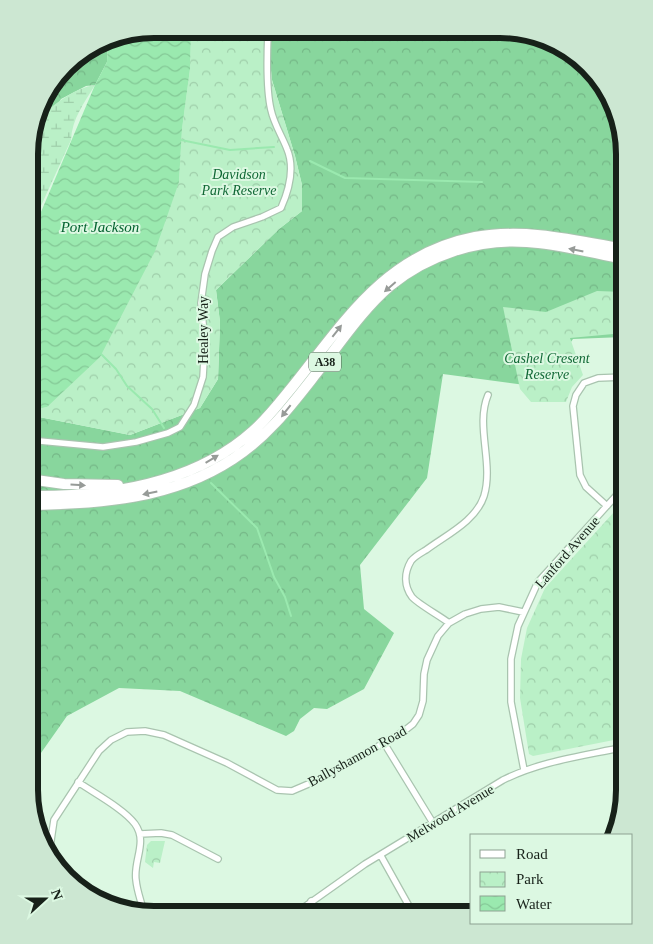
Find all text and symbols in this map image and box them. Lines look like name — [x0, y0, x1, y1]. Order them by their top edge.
park label: Davidson Park Reserve — [200, 167, 277, 198]
water label: Port Jackson — [60, 219, 139, 235]
one-way arrow — [568, 245, 584, 253]
one-way arrow — [384, 281, 397, 292]
street label: Healey Way — [196, 296, 211, 364]
one-way arrow — [331, 325, 342, 338]
park label: Cashel Cresent Reserve — [504, 351, 591, 382]
road number: A38 — [309, 352, 341, 372]
one-way arrow — [281, 404, 292, 417]
one-way arrow — [206, 455, 219, 464]
one-way arrow — [70, 481, 86, 489]
one-way arrow — [142, 489, 157, 497]
street label: Lanford Avenue — [532, 513, 603, 591]
street label: Ballyshannon Road — [305, 723, 409, 790]
street label: Melwood Avenue — [404, 782, 497, 845]
legend — [470, 834, 633, 924]
text: Road — [516, 846, 548, 862]
text: Park — [516, 871, 544, 887]
north arrow — [20, 874, 70, 924]
text: N — [48, 887, 65, 902]
text: Water — [516, 896, 551, 912]

